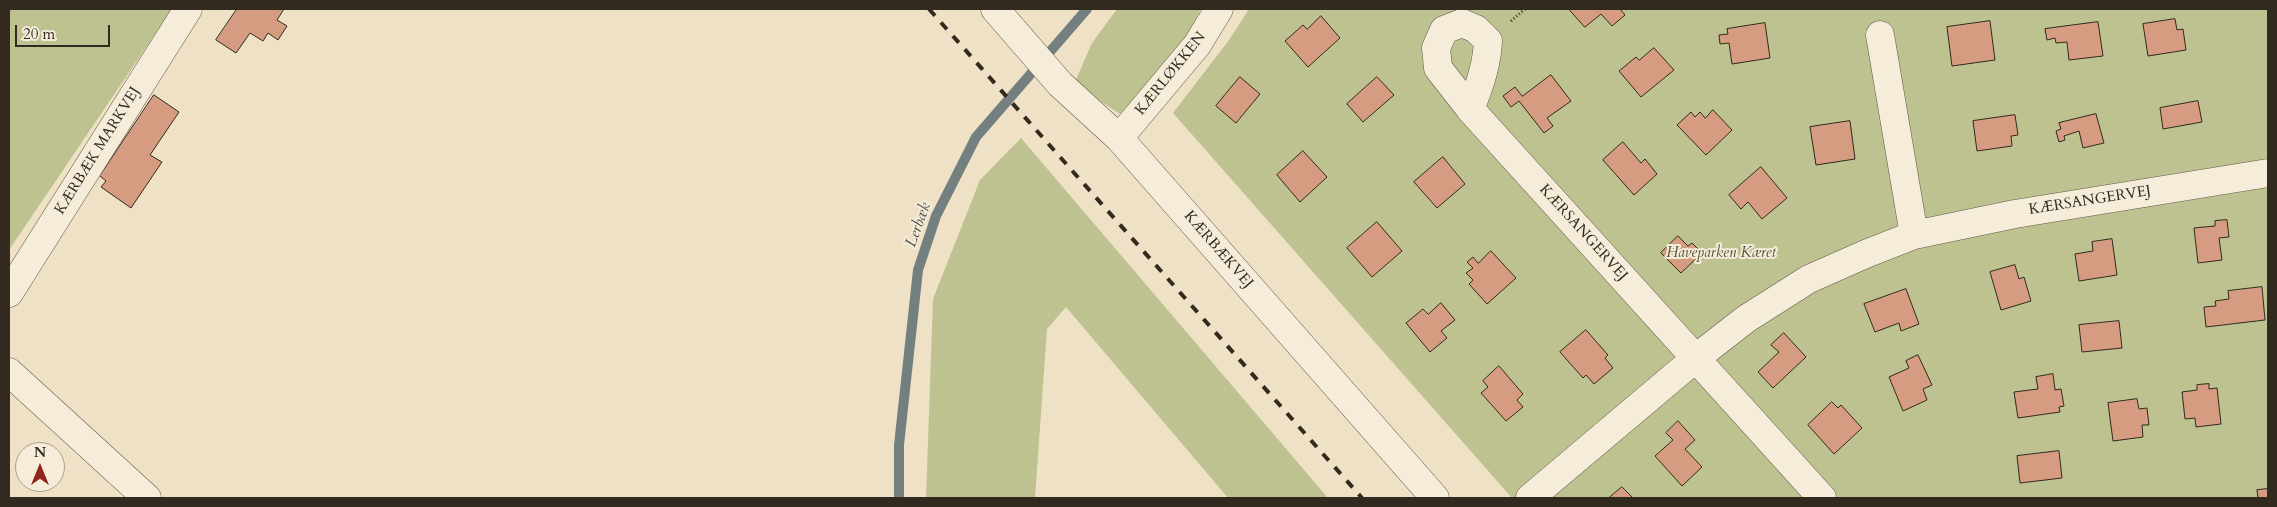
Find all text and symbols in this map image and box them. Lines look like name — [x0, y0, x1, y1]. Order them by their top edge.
scale bar — [18, 15, 112, 47]
text: 20 m — [23, 24, 55, 44]
street label: KÆRLØKKEN — [1132, 29, 1210, 119]
street label: KÆRBÆK MARKVEJ — [51, 84, 145, 218]
street label: KÆRSANGERVEJ — [1535, 181, 1631, 285]
street label: KÆRSANGERVEJ — [2028, 182, 2152, 220]
water label: Lerbæk — [902, 200, 936, 250]
street label: KÆRBÆKVEJ — [1180, 208, 1256, 292]
park label: Haveparken Kæret — [1666, 245, 1776, 263]
north arrow — [15, 442, 65, 492]
text: N — [34, 443, 46, 462]

